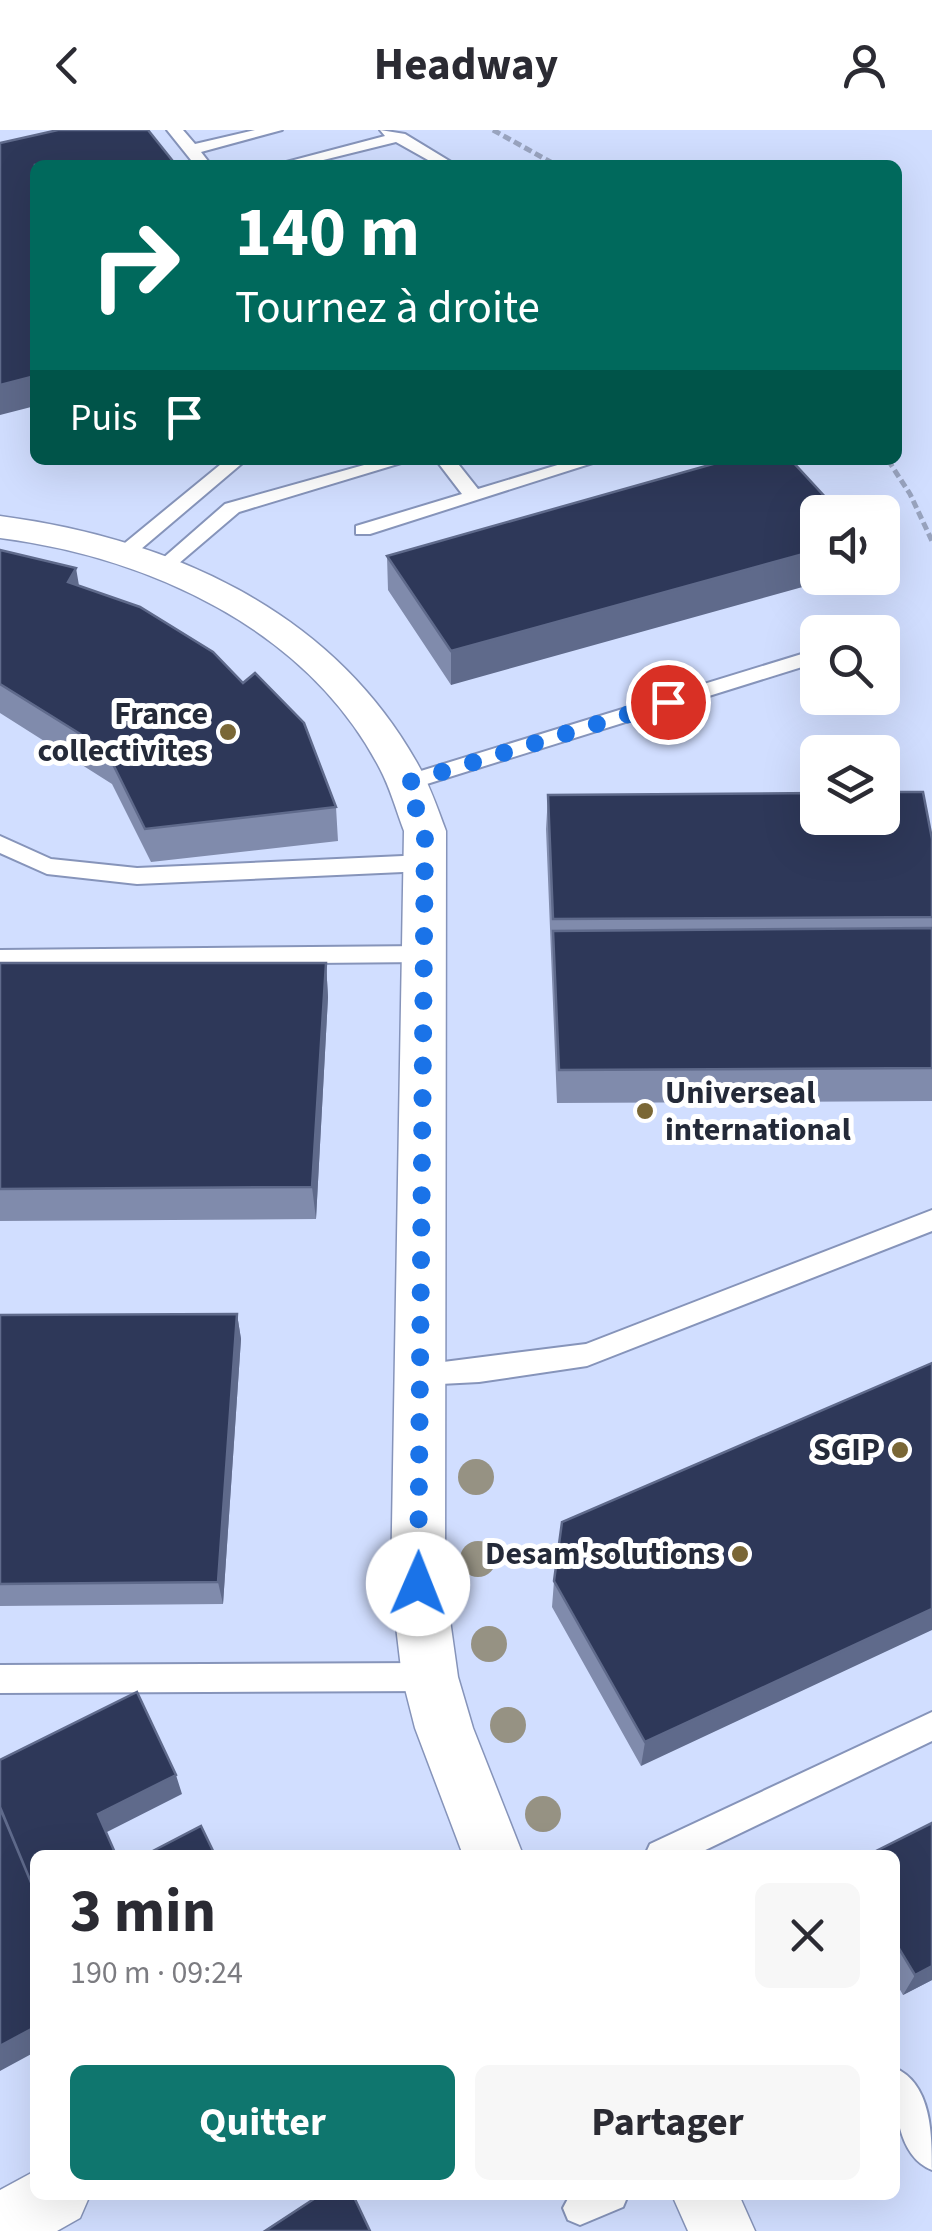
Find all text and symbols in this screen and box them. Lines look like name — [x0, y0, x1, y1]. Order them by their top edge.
text: Headway — [374, 33, 558, 97]
icon: back — [40, 38, 95, 93]
icon: person — [837, 38, 892, 93]
text: 140 m — [235, 183, 420, 283]
icon: right — [70, 200, 200, 330]
text: Tournez à droite — [235, 276, 540, 340]
icon: arrive — [157, 390, 212, 445]
text: Puis — [70, 391, 137, 445]
map controls — [800, 495, 900, 835]
button: sound — [800, 495, 900, 595]
button: search — [800, 615, 900, 715]
pin — [626, 660, 711, 745]
icon: arrive — [641, 675, 696, 730]
place label: France collectivites — [38, 691, 208, 774]
marker: France collectivites — [217, 721, 239, 743]
button: layers — [800, 735, 900, 835]
place label: Universeal international — [665, 1070, 851, 1153]
marker: Universeal international — [634, 1100, 656, 1122]
place label: SGIP — [813, 1427, 880, 1473]
marker: SGIP — [889, 1439, 911, 1461]
place label: Desam'solutions — [485, 1531, 720, 1577]
position arrow — [366, 1532, 470, 1636]
marker: Desam'solutions — [729, 1543, 751, 1565]
text: 3 min — [70, 1870, 216, 1955]
button: close — [755, 1883, 860, 1988]
text: 190 m · 09:24 — [70, 1950, 243, 1996]
button: Quitter — [70, 2065, 455, 2180]
button: Partager — [475, 2065, 860, 2180]

